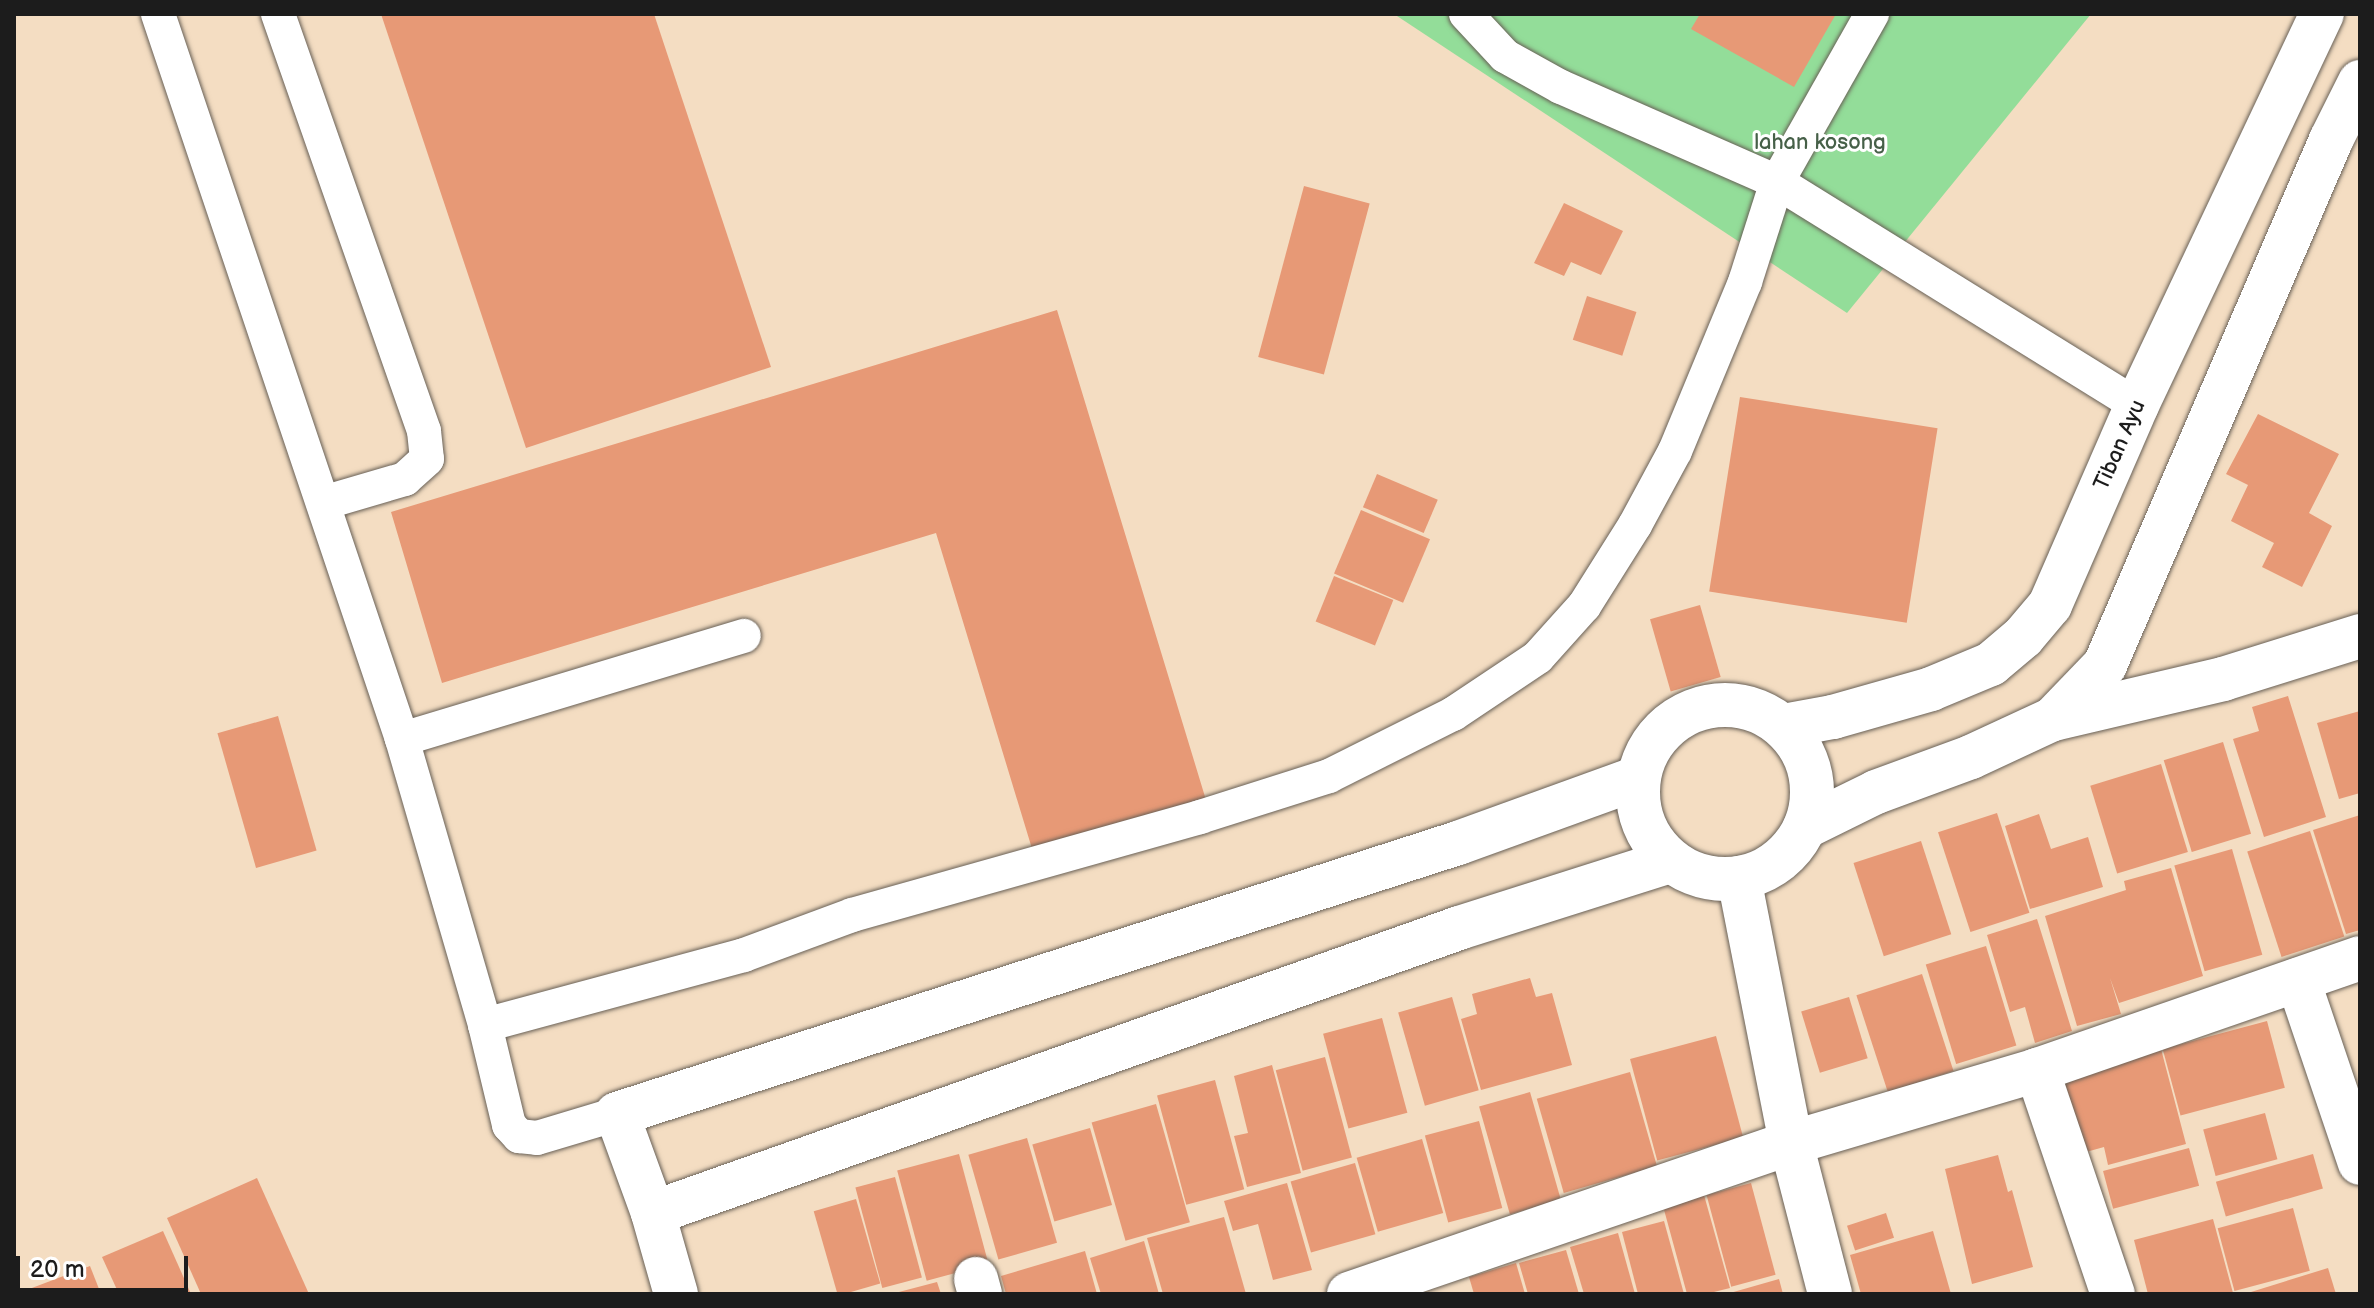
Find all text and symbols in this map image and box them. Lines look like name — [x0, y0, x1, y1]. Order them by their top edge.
park label: lahan kosong — [1754, 130, 1886, 156]
street label: Tiban Ayu — [2088, 396, 2152, 494]
scale bar — [20, 1240, 192, 1290]
text: 20 m — [30, 1255, 85, 1284]

